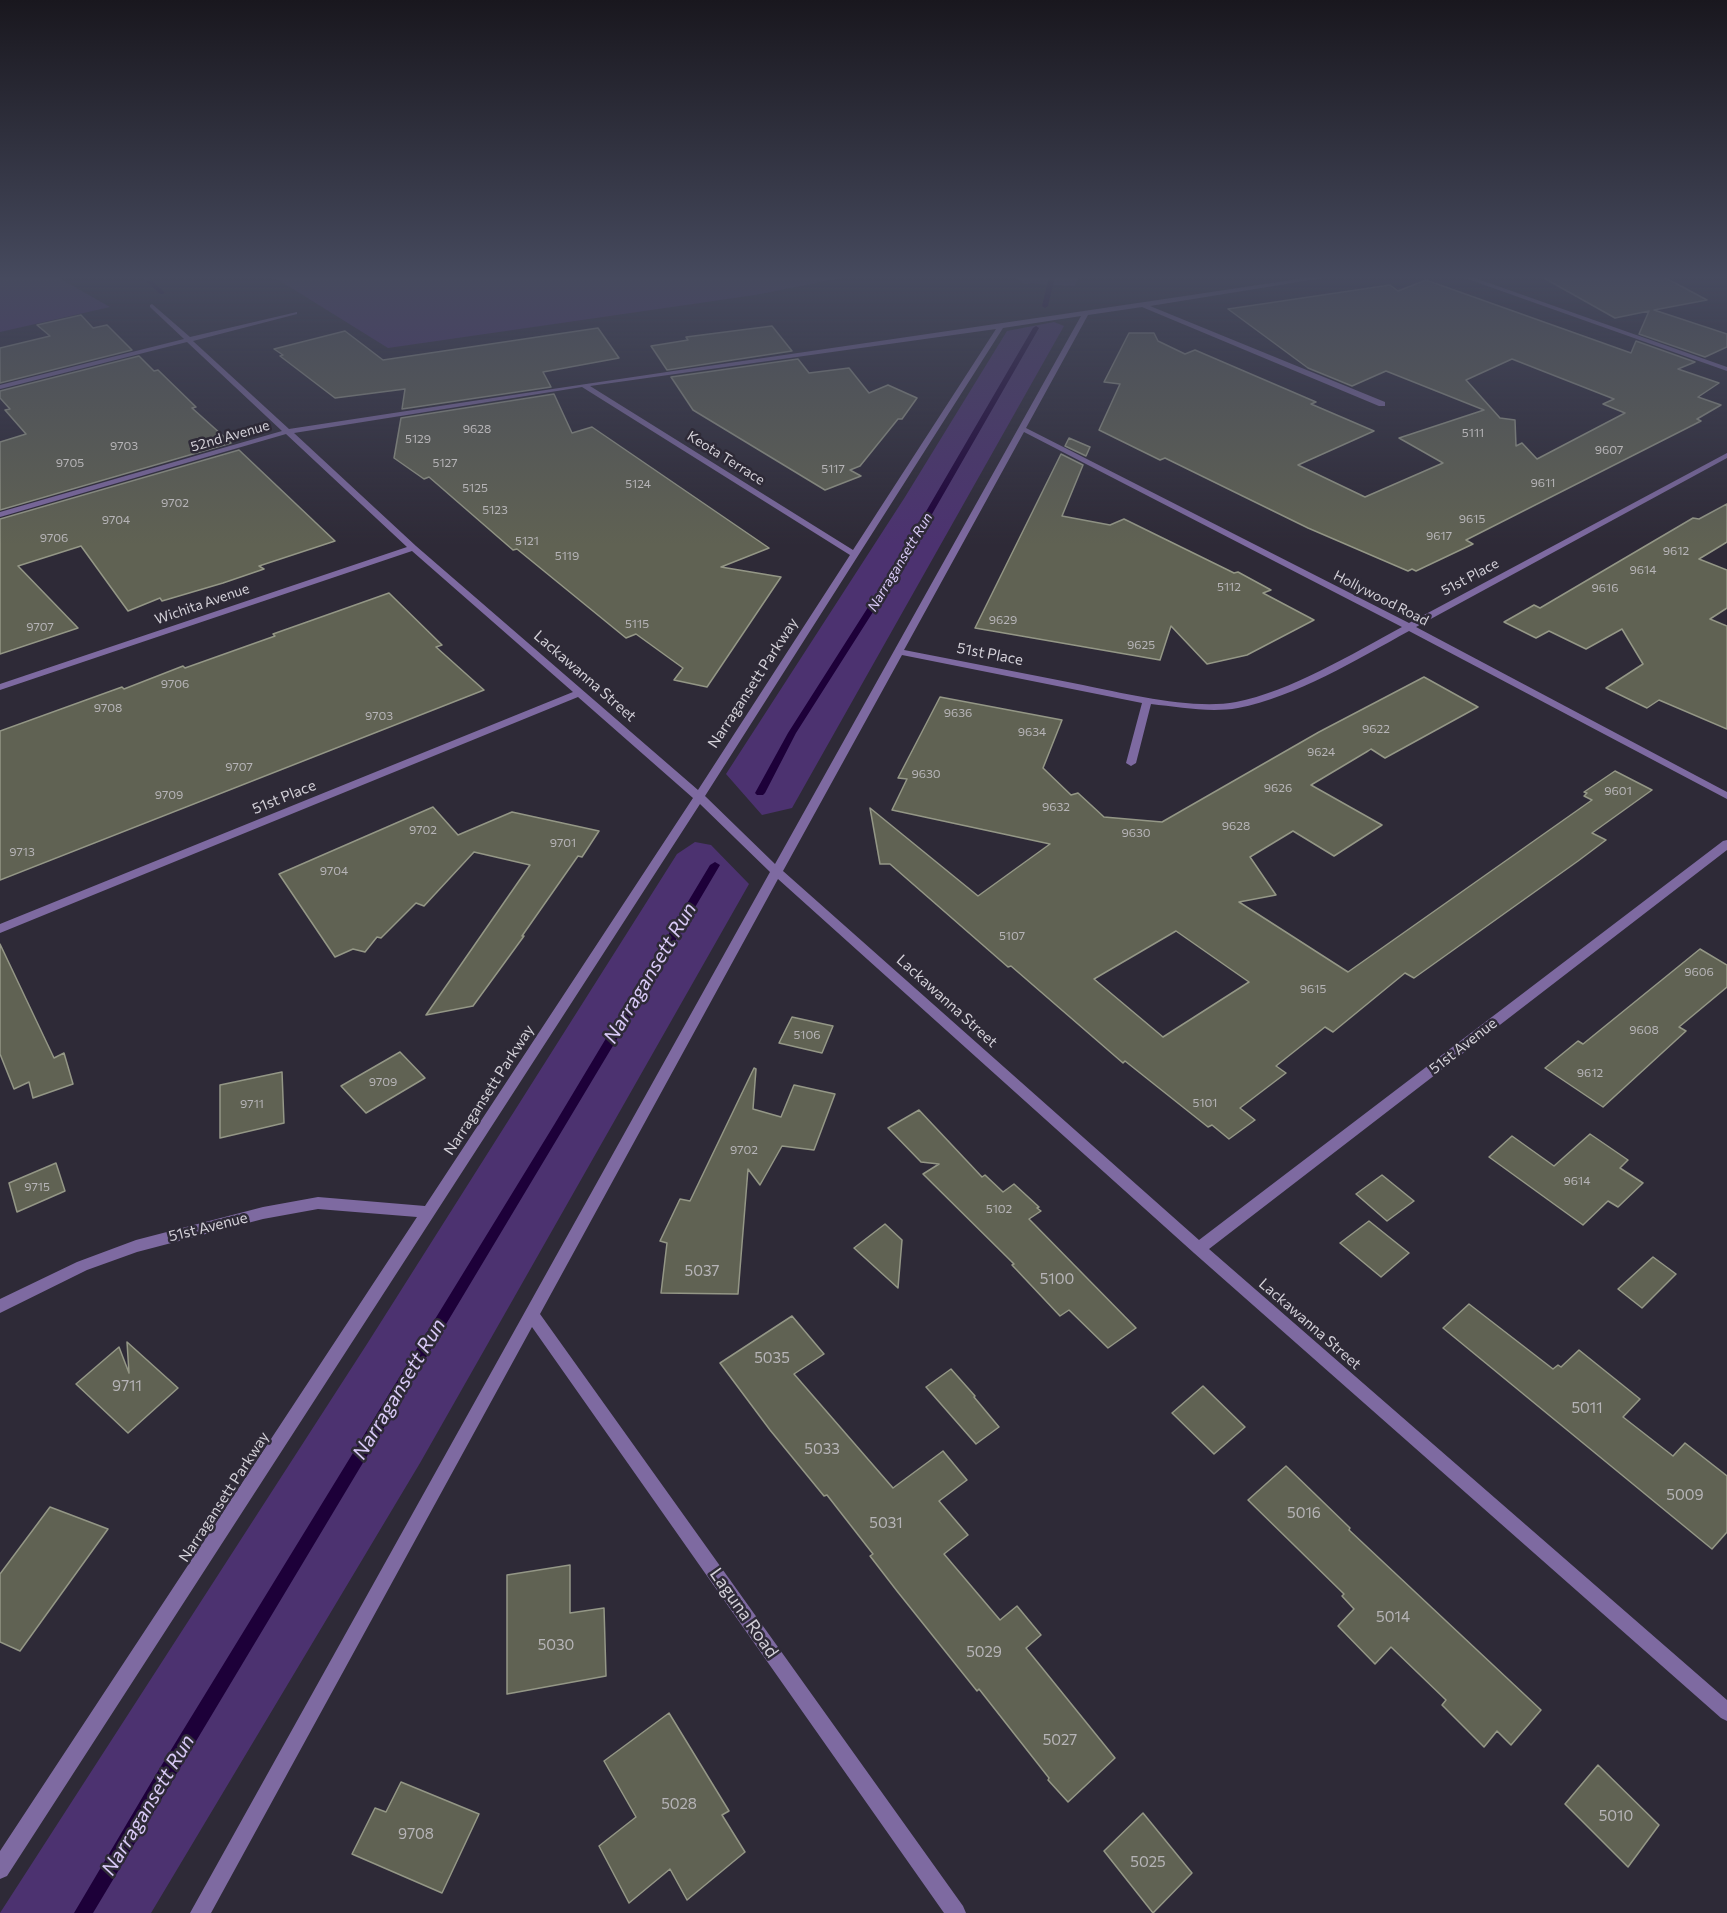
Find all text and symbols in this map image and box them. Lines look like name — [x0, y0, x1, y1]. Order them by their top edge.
street label: 52nd Avenue — [189, 417, 271, 455]
house number: 9628 — [463, 422, 491, 436]
house number: 5111 — [1462, 426, 1484, 440]
street label: Keota Terrace — [684, 427, 768, 489]
house number: 5129 — [405, 432, 431, 446]
house number: 9703 — [110, 439, 138, 453]
house number: 9607 — [1595, 443, 1623, 457]
house number: 9705 — [56, 456, 84, 470]
house number: 5127 — [433, 456, 457, 470]
house number: 5117 — [821, 462, 845, 476]
house number: 9611 — [1531, 476, 1555, 490]
house number: 5124 — [625, 477, 651, 491]
house number: 5125 — [462, 481, 488, 495]
house number: 9702 — [161, 496, 189, 510]
house number: 5123 — [482, 503, 508, 517]
water label: Narragansett Run — [864, 510, 936, 614]
house number: 9615 — [1459, 512, 1485, 526]
house number: 9704 — [102, 513, 130, 527]
house number: 9617 — [1426, 529, 1452, 543]
house number: 9706 — [40, 531, 68, 545]
house number: 5121 — [515, 534, 539, 548]
house number: 9612 — [1663, 544, 1689, 558]
house number: 5119 — [555, 549, 579, 563]
street label: 51st Place — [1438, 555, 1502, 599]
house number: 9614 — [1630, 563, 1656, 577]
street label: Hollywood Road — [1331, 567, 1431, 629]
street label: Wichita Avenue — [153, 580, 251, 628]
house number: 5112 — [1217, 580, 1241, 594]
house number: 9616 — [1592, 581, 1618, 595]
house number: 9629 — [989, 613, 1017, 627]
street label: Narragansett Parkway — [704, 614, 802, 752]
house number: 5115 — [625, 617, 649, 631]
house number: 9707 — [26, 620, 54, 634]
street label: Lackawanna Street — [530, 627, 640, 725]
house number: 9625 — [1127, 638, 1155, 652]
street label: 51st Place — [955, 639, 1025, 669]
house number: 9706 — [161, 677, 189, 691]
house number: 9708 — [94, 701, 122, 715]
house number: 9636 — [944, 706, 972, 720]
house number: 9703 — [365, 709, 393, 723]
house number: 9622 — [1362, 722, 1390, 736]
house number: 9634 — [1018, 725, 1046, 739]
house number: 9624 — [1307, 745, 1335, 759]
house number: 9707 — [225, 760, 253, 774]
house number: 9630 — [911, 767, 941, 781]
street label: 51st Place — [249, 776, 319, 818]
house number: 9626 — [1264, 781, 1292, 795]
house number: 9601 — [1604, 784, 1632, 798]
house number: 9709 — [155, 788, 183, 802]
house number: 9632 — [1042, 800, 1070, 814]
house number: 9628 — [1222, 819, 1250, 833]
house number: 9702 — [409, 823, 437, 837]
house number: 9630 — [1121, 826, 1151, 840]
house number: 9701 — [550, 836, 576, 850]
house number: 9713 — [9, 845, 35, 859]
house number: 9704 — [320, 864, 348, 878]
water label: Narragansett Run — [598, 898, 702, 1048]
house number: 5107 — [999, 929, 1025, 943]
street label: Lackawanna Street — [893, 951, 1001, 1051]
house number: 9606 — [1684, 965, 1714, 979]
house number: 9615 — [1300, 982, 1326, 996]
street label: 51st Avenue — [1426, 1014, 1500, 1078]
street label: Narragansett Parkway — [440, 1021, 538, 1159]
house number: 9608 — [1629, 1023, 1659, 1037]
house number: 5106 — [793, 1028, 821, 1042]
house number: 9612 — [1577, 1066, 1603, 1080]
house number: 9709 — [369, 1075, 397, 1089]
house number: 5101 — [1193, 1096, 1217, 1110]
house number: 9711 — [240, 1097, 264, 1111]
house number: 9702 — [730, 1143, 758, 1157]
house number: 9614 — [1564, 1174, 1590, 1188]
house number: 9715 — [24, 1180, 50, 1194]
house number: 5102 — [986, 1202, 1012, 1216]
street label: 51st Avenue — [167, 1208, 249, 1246]
house number: 5037 — [685, 1262, 719, 1280]
house number: 5100 — [1040, 1270, 1074, 1288]
street label: Lackawanna Street — [1255, 1275, 1365, 1373]
water label: Narragansett Run — [347, 1314, 451, 1464]
house number: 5035 — [754, 1349, 790, 1367]
house number: 9711 — [112, 1377, 142, 1395]
house number: 5011 — [1571, 1399, 1603, 1417]
street label: Narragansett Parkway — [175, 1428, 273, 1566]
house number: 5033 — [804, 1440, 840, 1458]
house number: 5009 — [1666, 1486, 1704, 1504]
house number: 5016 — [1287, 1504, 1321, 1522]
house number: 5031 — [869, 1514, 903, 1532]
street label: Laguna Road — [705, 1564, 783, 1662]
house number: 5014 — [1376, 1608, 1410, 1626]
house number: 5030 — [538, 1636, 574, 1654]
house number: 5029 — [966, 1643, 1002, 1661]
water label: Narragansett Run — [96, 1730, 200, 1880]
house number: 5027 — [1043, 1731, 1077, 1749]
house number: 5028 — [661, 1795, 697, 1813]
house number: 5010 — [1599, 1807, 1633, 1825]
house number: 9708 — [398, 1825, 434, 1843]
house number: 5025 — [1130, 1853, 1166, 1871]

